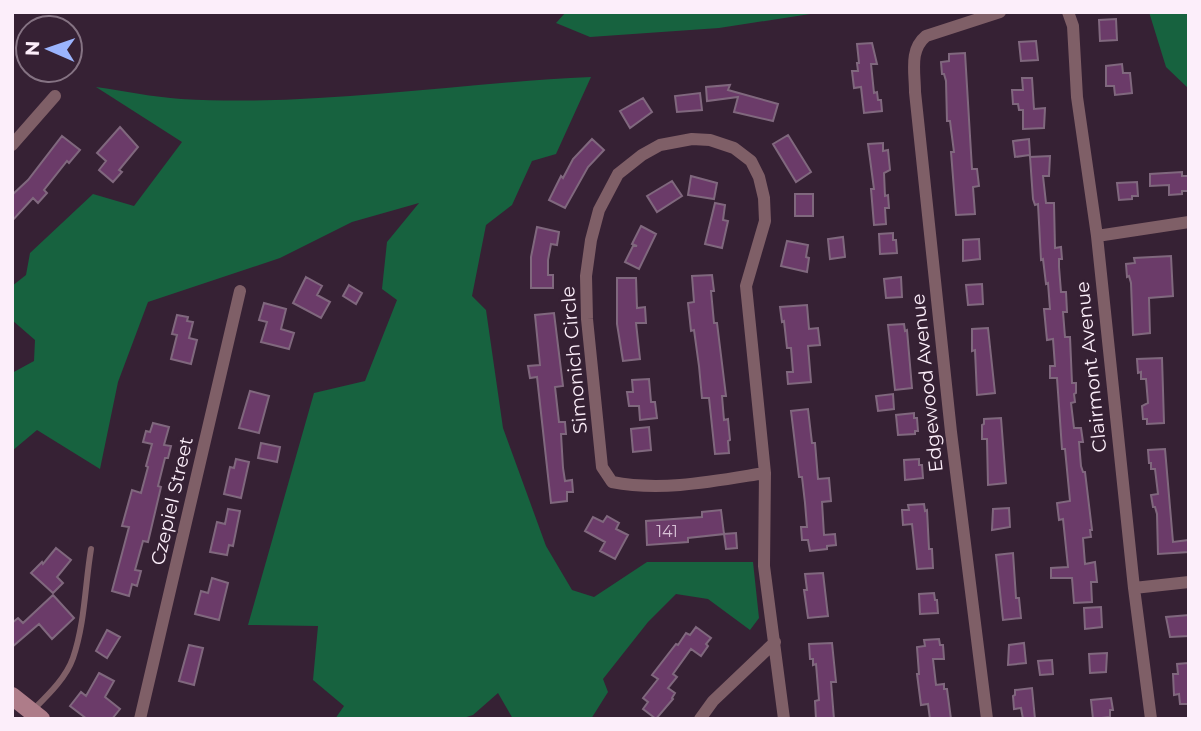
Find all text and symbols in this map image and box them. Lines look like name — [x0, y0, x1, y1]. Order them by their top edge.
north arrow — [14, 14, 84, 84]
text: N — [21, 40, 44, 57]
street label: Clairmont Avenue — [1071, 280, 1111, 454]
street label: Simonich Circle — [556, 285, 592, 435]
street label: Edgewood Avenue — [906, 293, 948, 473]
street label: Czepiel Street — [146, 434, 198, 567]
house number: 141 — [656, 522, 678, 541]

